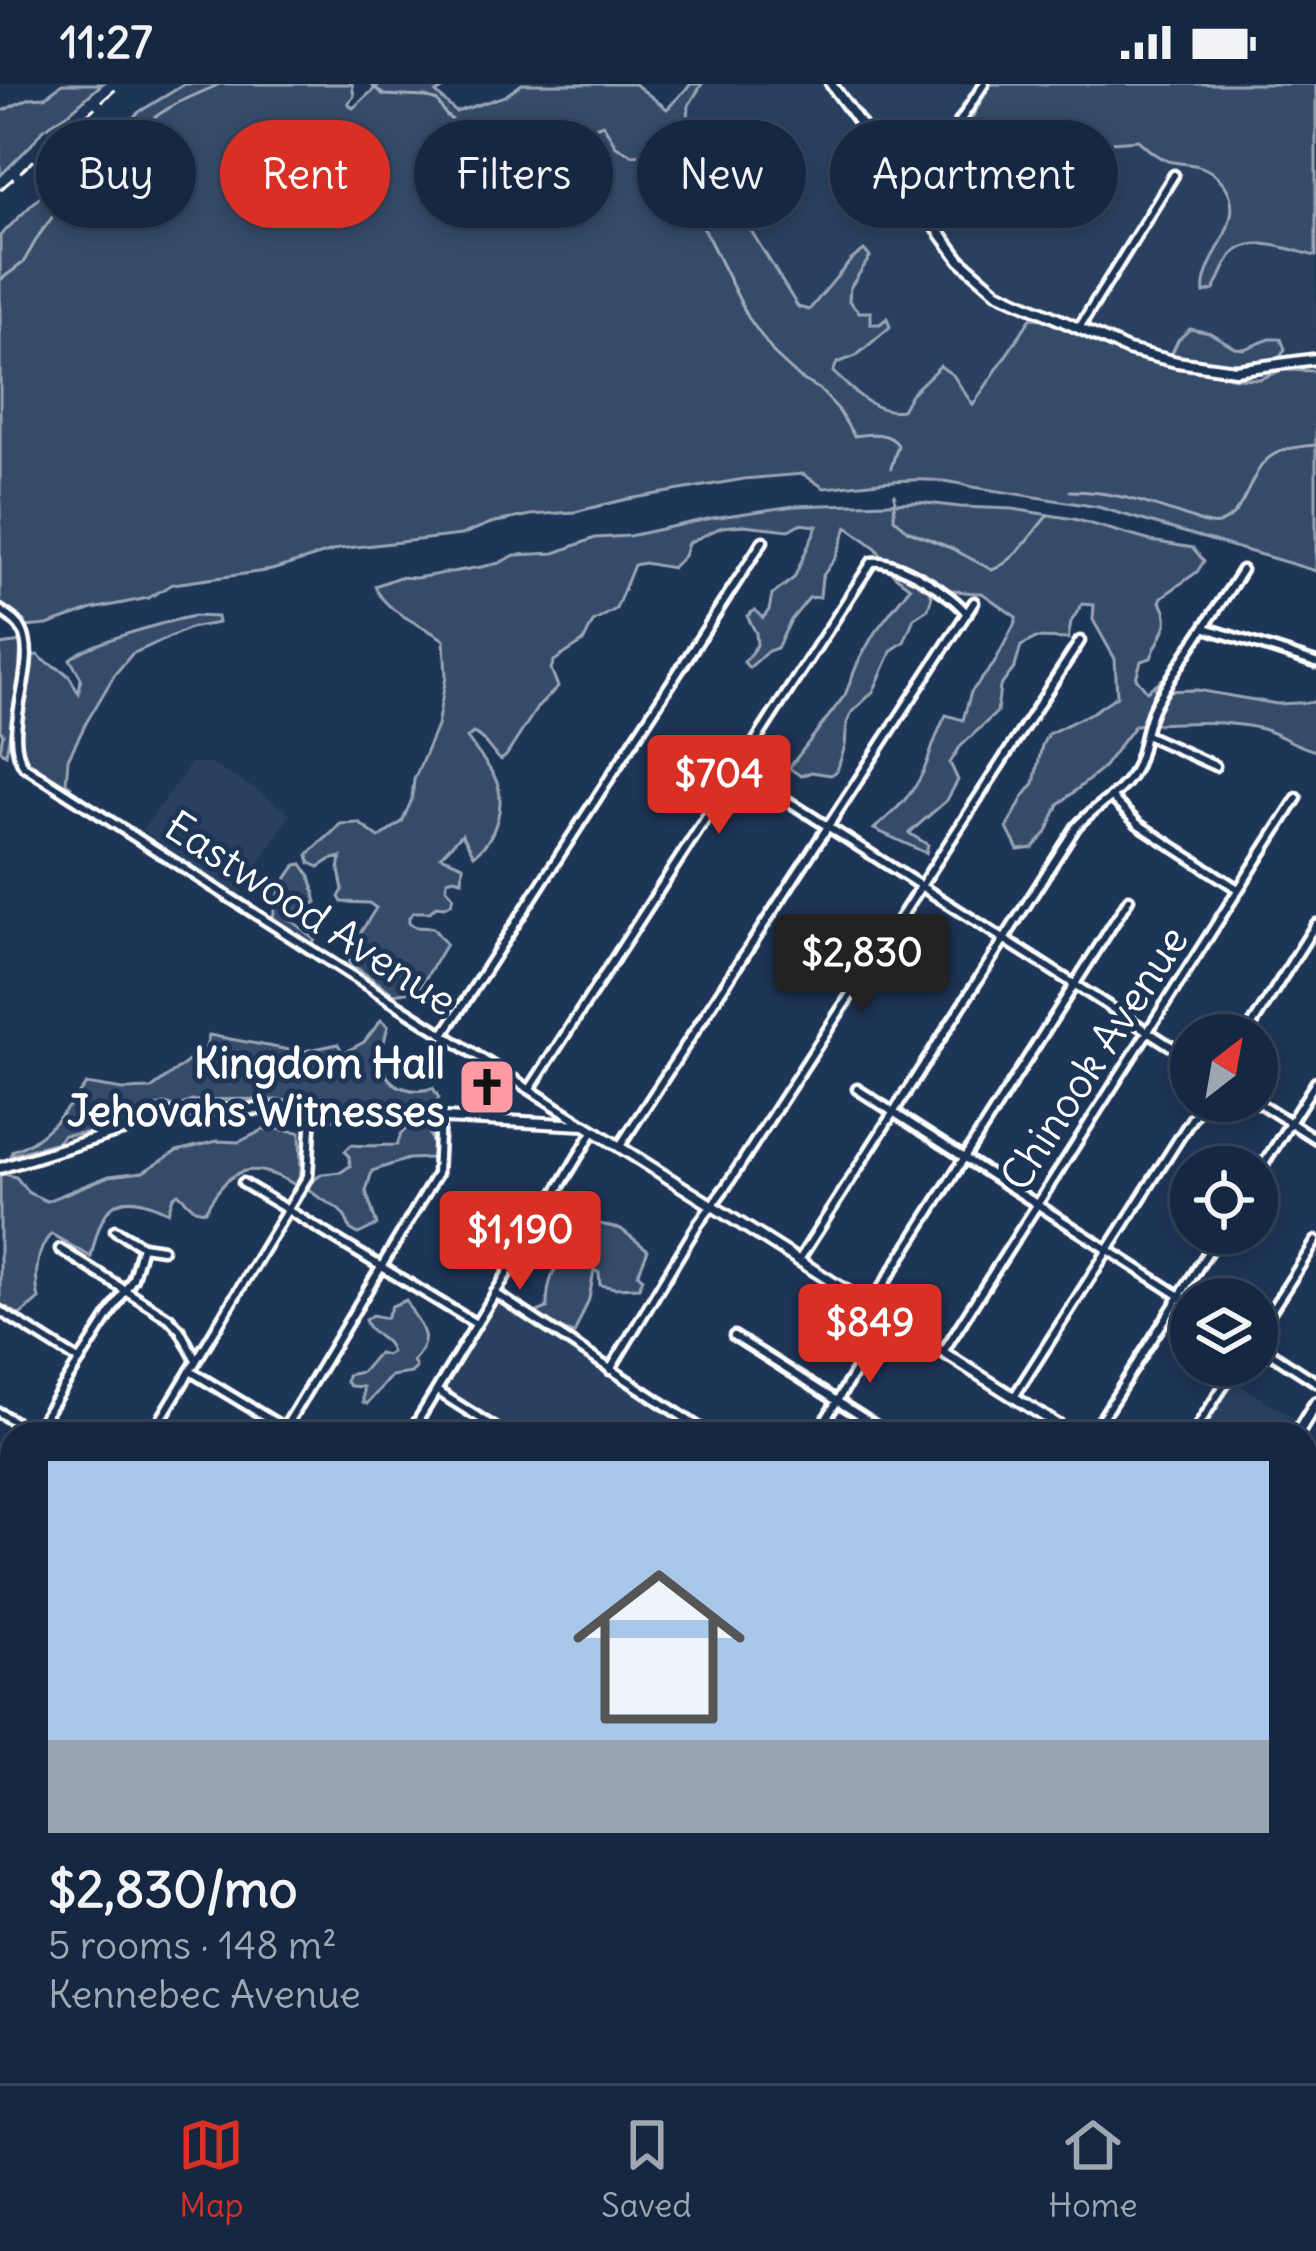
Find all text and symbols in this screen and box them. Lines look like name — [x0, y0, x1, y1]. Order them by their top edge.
text: 11:27 — [60, 14, 153, 70]
chip: Buy — [36, 120, 196, 228]
chip: Rent — [220, 120, 390, 228]
chip: Filters — [414, 120, 613, 228]
chip: New — [637, 120, 806, 228]
chip: Apartment — [830, 120, 1118, 228]
pin: $704 — [648, 735, 790, 837]
text: $704 — [675, 749, 763, 798]
street label: Eastwood Avenue — [156, 799, 466, 1027]
pin: $2,830 — [764, 914, 960, 1016]
street label: Chinook Avenue — [989, 916, 1199, 1200]
text: $2,830 — [801, 928, 923, 977]
north arrow — [1170, 1014, 1278, 1122]
map controls — [1170, 1014, 1278, 1386]
place label: Kingdom Hall Jehovahs Witnesses — [67, 1037, 445, 1137]
church icon: Kingdom Hall Jehovahs Witnesses — [456, 1056, 518, 1118]
button: locate — [1170, 1146, 1278, 1254]
pin: $1,190 — [422, 1191, 618, 1293]
text: $1,190 — [467, 1205, 573, 1254]
button: layers — [1170, 1278, 1278, 1386]
pin: $849 — [799, 1284, 941, 1386]
text: $849 — [825, 1298, 915, 1347]
icon: home — [551, 1539, 767, 1755]
text: $2,830/mo — [48, 1857, 298, 1921]
text: 5 rooms · 148 m² — [48, 1921, 337, 1970]
text: Kennebec Avenue — [48, 1970, 361, 2019]
tab: Map — [178, 2112, 244, 2226]
tab: Saved — [601, 2112, 692, 2226]
tab: Home — [1049, 2112, 1138, 2226]

